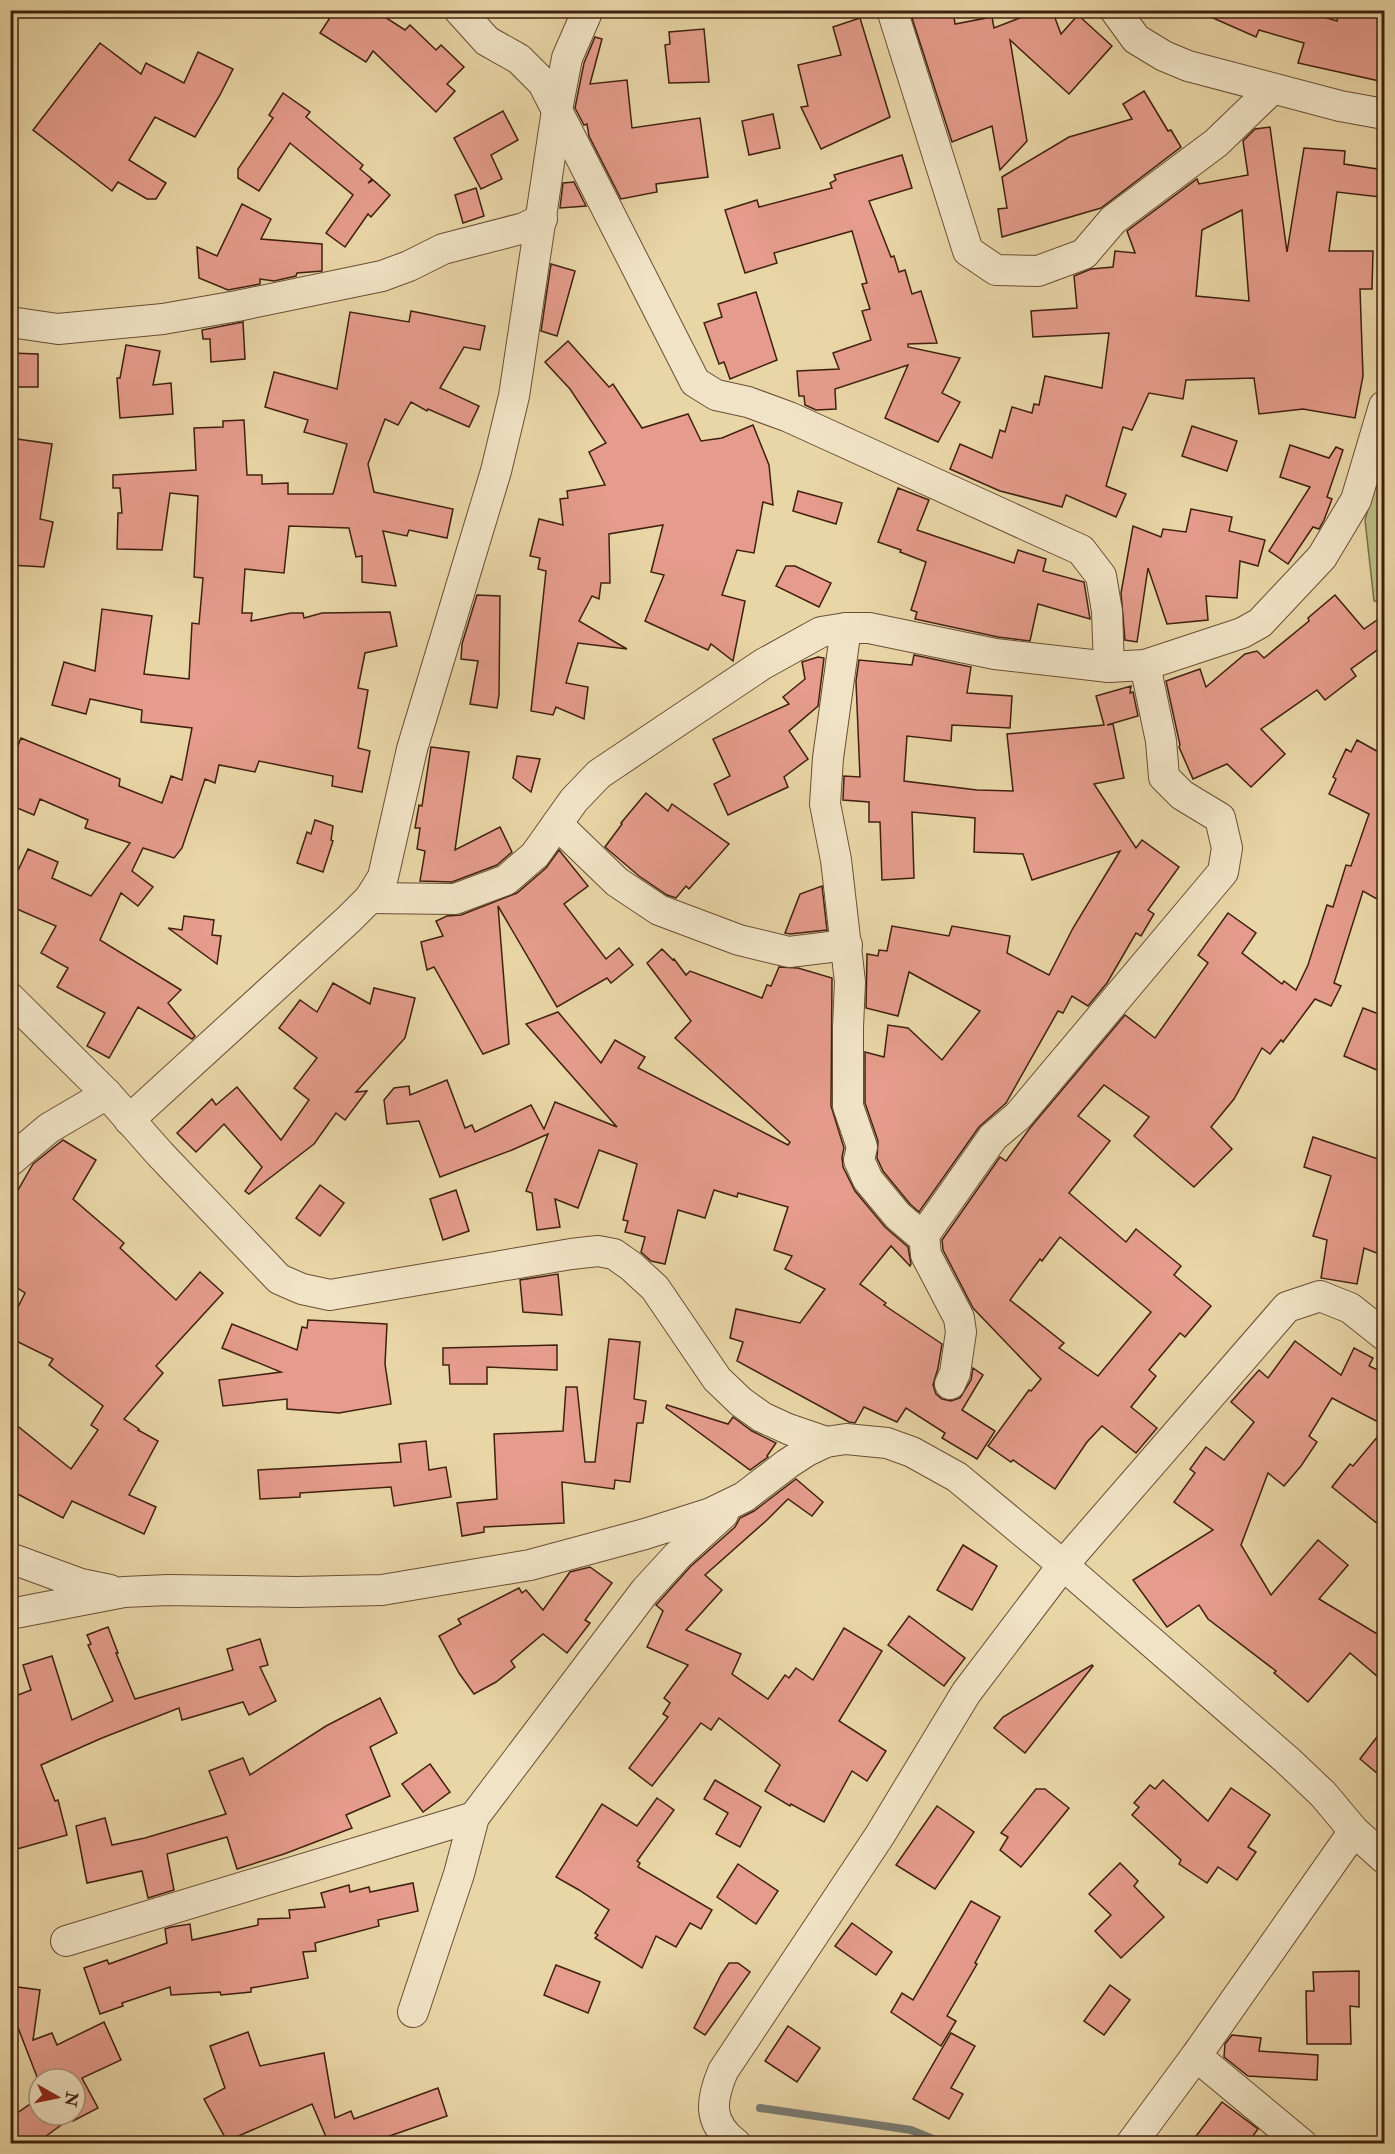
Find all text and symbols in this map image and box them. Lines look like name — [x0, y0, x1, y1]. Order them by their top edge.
north arrow — [27, 2067, 87, 2127]
text: N — [60, 2090, 82, 2108]

